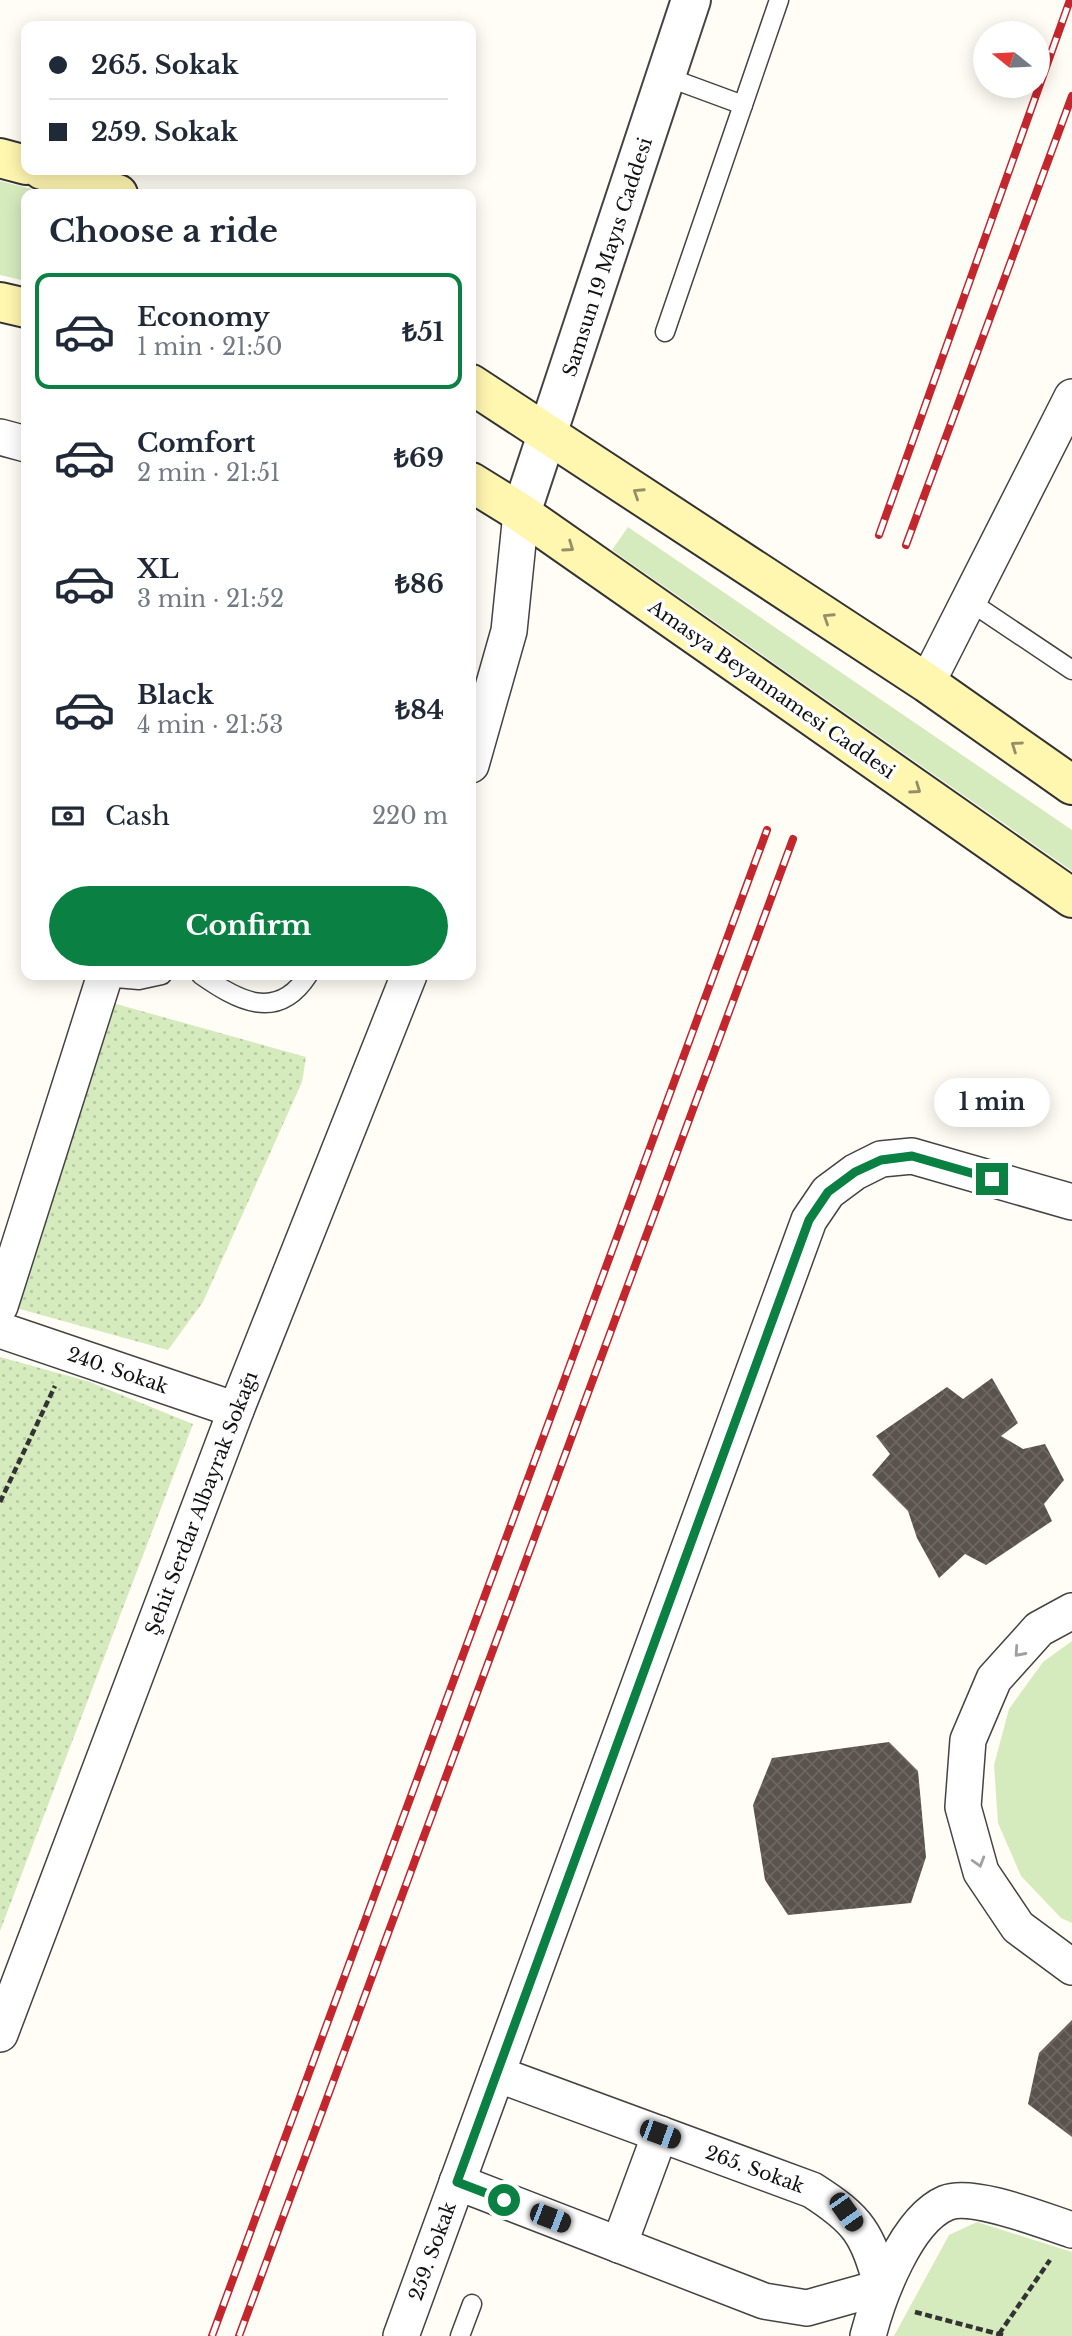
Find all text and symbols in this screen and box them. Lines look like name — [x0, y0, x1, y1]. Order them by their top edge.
north arrow — [973, 21, 1050, 98]
map controls — [973, 21, 1050, 98]
text: 265. Sokak — [91, 49, 238, 81]
text: 259. Sokak — [91, 116, 238, 148]
street label: Samsun 19 Mayıs Caddesi — [558, 134, 657, 380]
text: Choose a ride — [49, 211, 278, 251]
icon: car — [53, 300, 116, 363]
text: Economy — [137, 301, 270, 333]
text: ₺51 — [402, 316, 444, 348]
text: 1 min · 21:50 — [137, 333, 282, 361]
icon: car — [53, 426, 116, 489]
text: Comfort — [137, 427, 255, 459]
text: ₺69 — [394, 442, 444, 474]
text: 2 min · 21:51 — [137, 459, 280, 487]
one-way arrow — [633, 489, 646, 501]
one-way arrow — [561, 539, 574, 551]
icon: car — [53, 552, 116, 615]
text: XL — [137, 553, 179, 585]
text: ₺86 — [395, 568, 444, 600]
text: 3 min · 21:52 — [137, 585, 284, 613]
street label: Amasya Beyannamesi Caddesi — [643, 595, 900, 784]
one-way arrow — [823, 614, 836, 626]
icon: car — [53, 678, 116, 741]
text: Black — [137, 679, 214, 711]
text: ₺84 — [395, 694, 444, 726]
text: 4 min · 21:53 — [137, 711, 283, 739]
one-way arrow — [1011, 742, 1024, 754]
one-way arrow — [908, 781, 921, 793]
icon: cash — [49, 797, 87, 835]
text: Cash — [105, 800, 170, 832]
text: 220 m — [372, 802, 448, 830]
button: Confirm — [49, 886, 448, 966]
callout: 1 min — [934, 1078, 1050, 1126]
text: 1 min — [959, 1088, 1025, 1116]
route end — [976, 1163, 1008, 1195]
street label: 240. Sokak — [64, 1342, 172, 1399]
street label: Şehit Serdar Albayrak Sokağı — [140, 1368, 263, 1638]
one-way arrow — [1014, 1644, 1027, 1657]
one-way arrow — [970, 1856, 985, 1868]
car — [637, 2117, 684, 2151]
street label: 265. Sokak — [702, 2141, 808, 2198]
route start — [488, 2184, 520, 2216]
car — [826, 2189, 867, 2235]
street label: 259. Sokak — [404, 2198, 461, 2304]
car — [527, 2201, 574, 2235]

